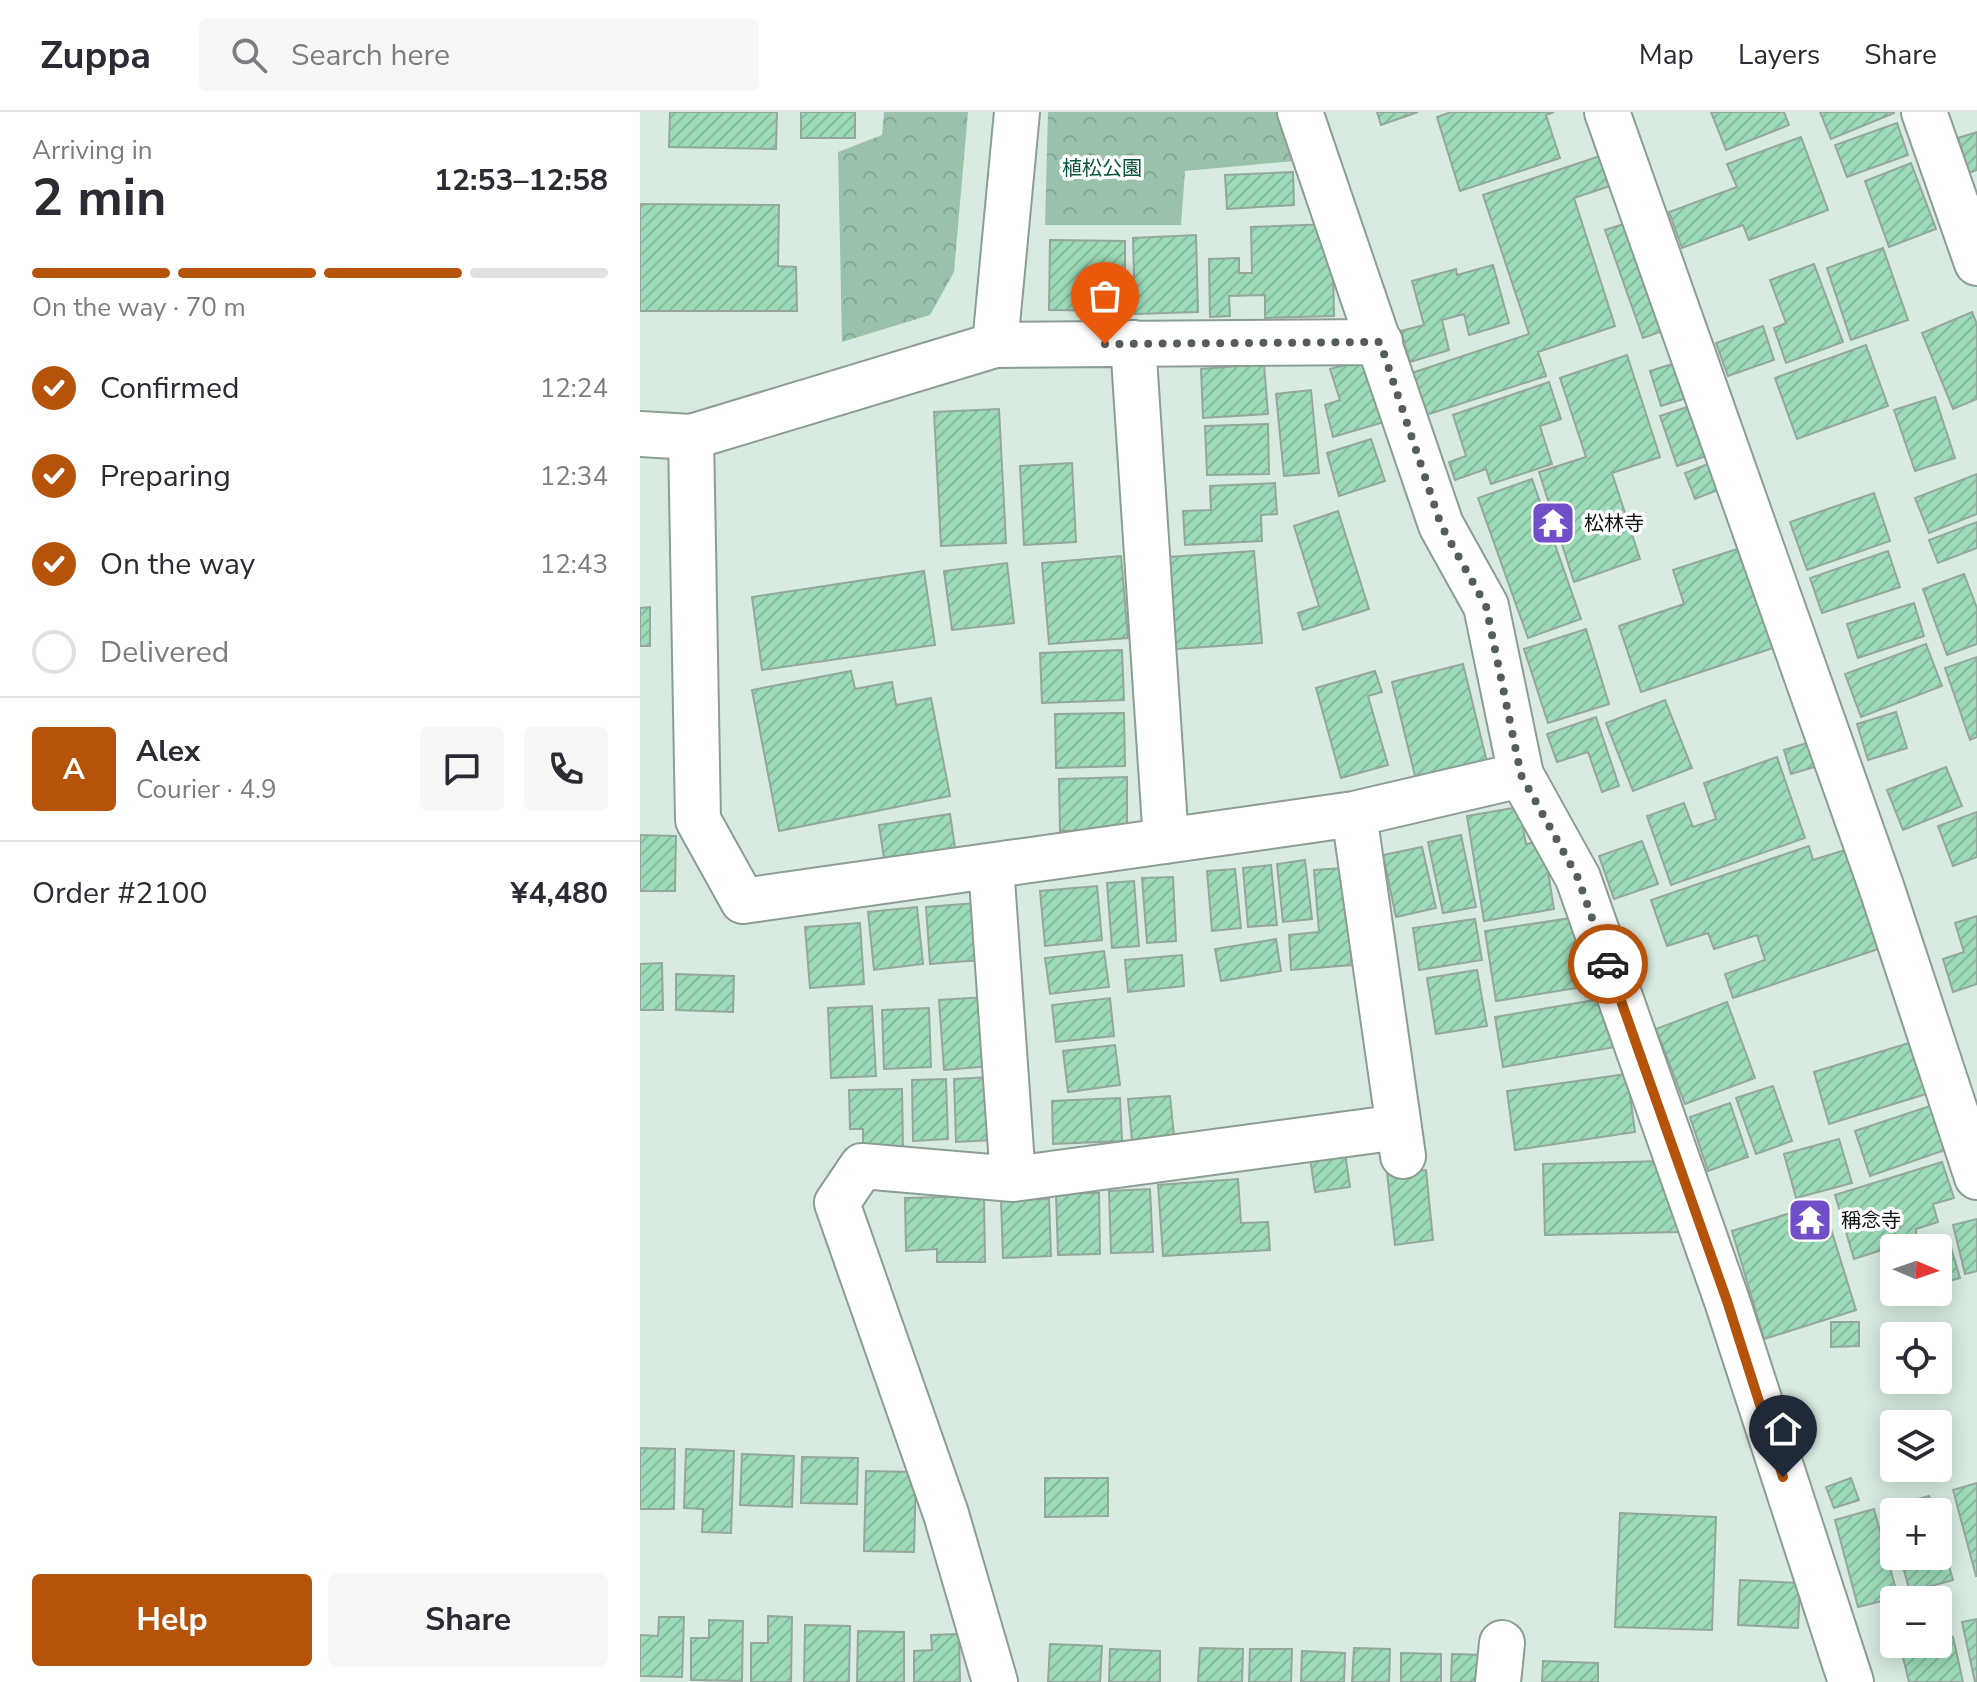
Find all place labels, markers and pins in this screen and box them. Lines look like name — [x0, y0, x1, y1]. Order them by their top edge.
pin — [1071, 262, 1139, 344]
temple icon: 松林寺 — [1529, 499, 1577, 547]
place label: 松林寺 — [1584, 510, 1644, 537]
temple icon: 稱念寺 — [1786, 1196, 1834, 1244]
place label: 稱念寺 — [1841, 1207, 1901, 1234]
pin — [1749, 1395, 1817, 1477]

